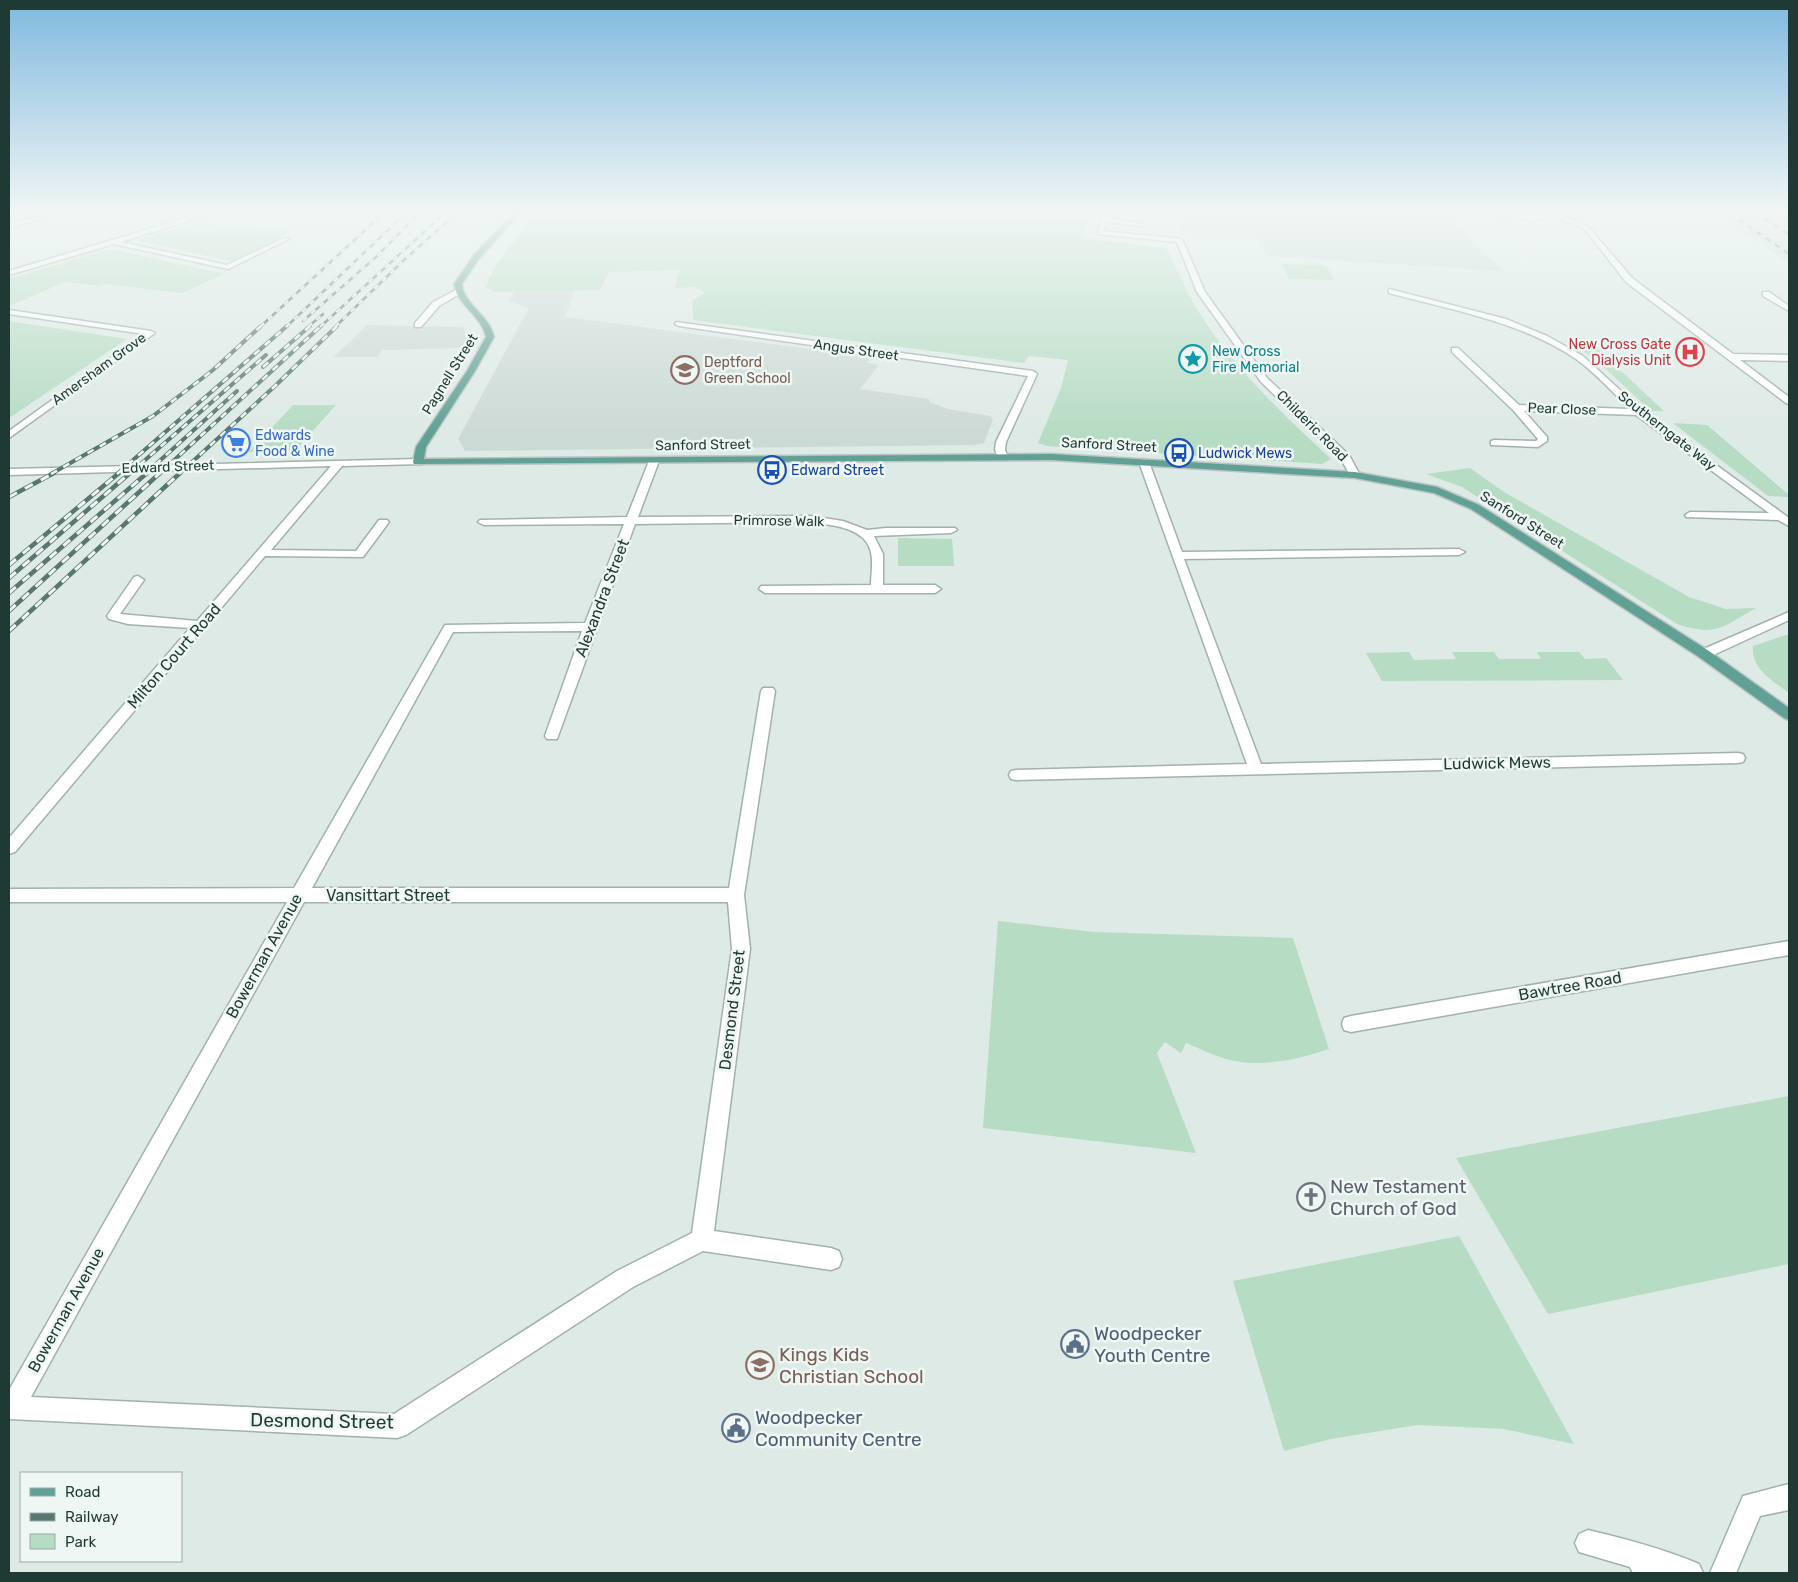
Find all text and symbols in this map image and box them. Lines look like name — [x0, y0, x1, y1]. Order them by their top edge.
street label: Amersham Grove — [49, 329, 149, 409]
street label: Pagnell Street — [418, 330, 482, 418]
street label: Angus Street — [812, 336, 900, 364]
place label: New Cross Gate Dialysis Unit — [1569, 336, 1672, 369]
hospital icon: New Cross Gate Dialysis Unit — [1675, 337, 1705, 367]
place label: New Cross Fire Memorial — [1212, 343, 1299, 376]
place icon: New Cross Fire Memorial — [1178, 344, 1208, 374]
place label: Deptford Green School — [704, 354, 791, 387]
school or university icon: Deptford Green School — [670, 355, 700, 385]
street label: Childeric Road — [1273, 387, 1351, 465]
street label: Southerngate Way — [1615, 387, 1720, 475]
street label: Pear Close — [1527, 399, 1597, 419]
place label: Edwards Food & Wine — [255, 427, 335, 460]
supermarket icon: Edwards Food & Wine — [221, 428, 251, 458]
street label: Sanford Street — [1061, 434, 1158, 456]
street label: Sanford Street — [655, 436, 751, 454]
bus stop icon: Ludwick Mews — [1164, 438, 1194, 468]
place label: Ludwick Mews — [1198, 445, 1292, 462]
bus stop icon: Edward Street — [757, 455, 787, 485]
street label: Edward Street — [121, 457, 215, 477]
place label: Edward Street — [791, 462, 884, 479]
street label: Sanford Street — [1477, 487, 1567, 553]
street label: Primrose Walk — [733, 512, 825, 530]
street label: Alexandra Street — [571, 536, 633, 660]
street label: Milton Court Road — [123, 600, 225, 712]
street label: Ludwick Mews — [1443, 753, 1551, 773]
street label: Vansittart Street — [326, 886, 450, 905]
street label: Bowerman Avenue — [222, 890, 306, 1022]
street label: Desmond Street — [715, 949, 749, 1071]
street label: Bawtree Road — [1517, 968, 1623, 1004]
place label: New Testament Church of God — [1330, 1175, 1467, 1220]
church icon: New Testament Church of God — [1296, 1182, 1326, 1212]
street label: Bowerman Avenue — [24, 1244, 108, 1376]
place label: Woodpecker Youth Centre — [1094, 1322, 1210, 1367]
public building icon: Woodpecker Youth Centre — [1060, 1329, 1090, 1359]
place label: Kings Kids Christian School — [779, 1343, 924, 1388]
school or university icon: Kings Kids Christian School — [745, 1350, 775, 1380]
place label: Woodpecker Community Centre — [755, 1406, 922, 1451]
street label: Desmond Street — [250, 1408, 395, 1434]
public building icon: Woodpecker Community Centre — [721, 1413, 751, 1443]
legend — [20, 1472, 182, 1562]
text: Road — [65, 1483, 101, 1501]
text: Railway — [65, 1508, 119, 1526]
text: Park — [65, 1533, 96, 1551]

